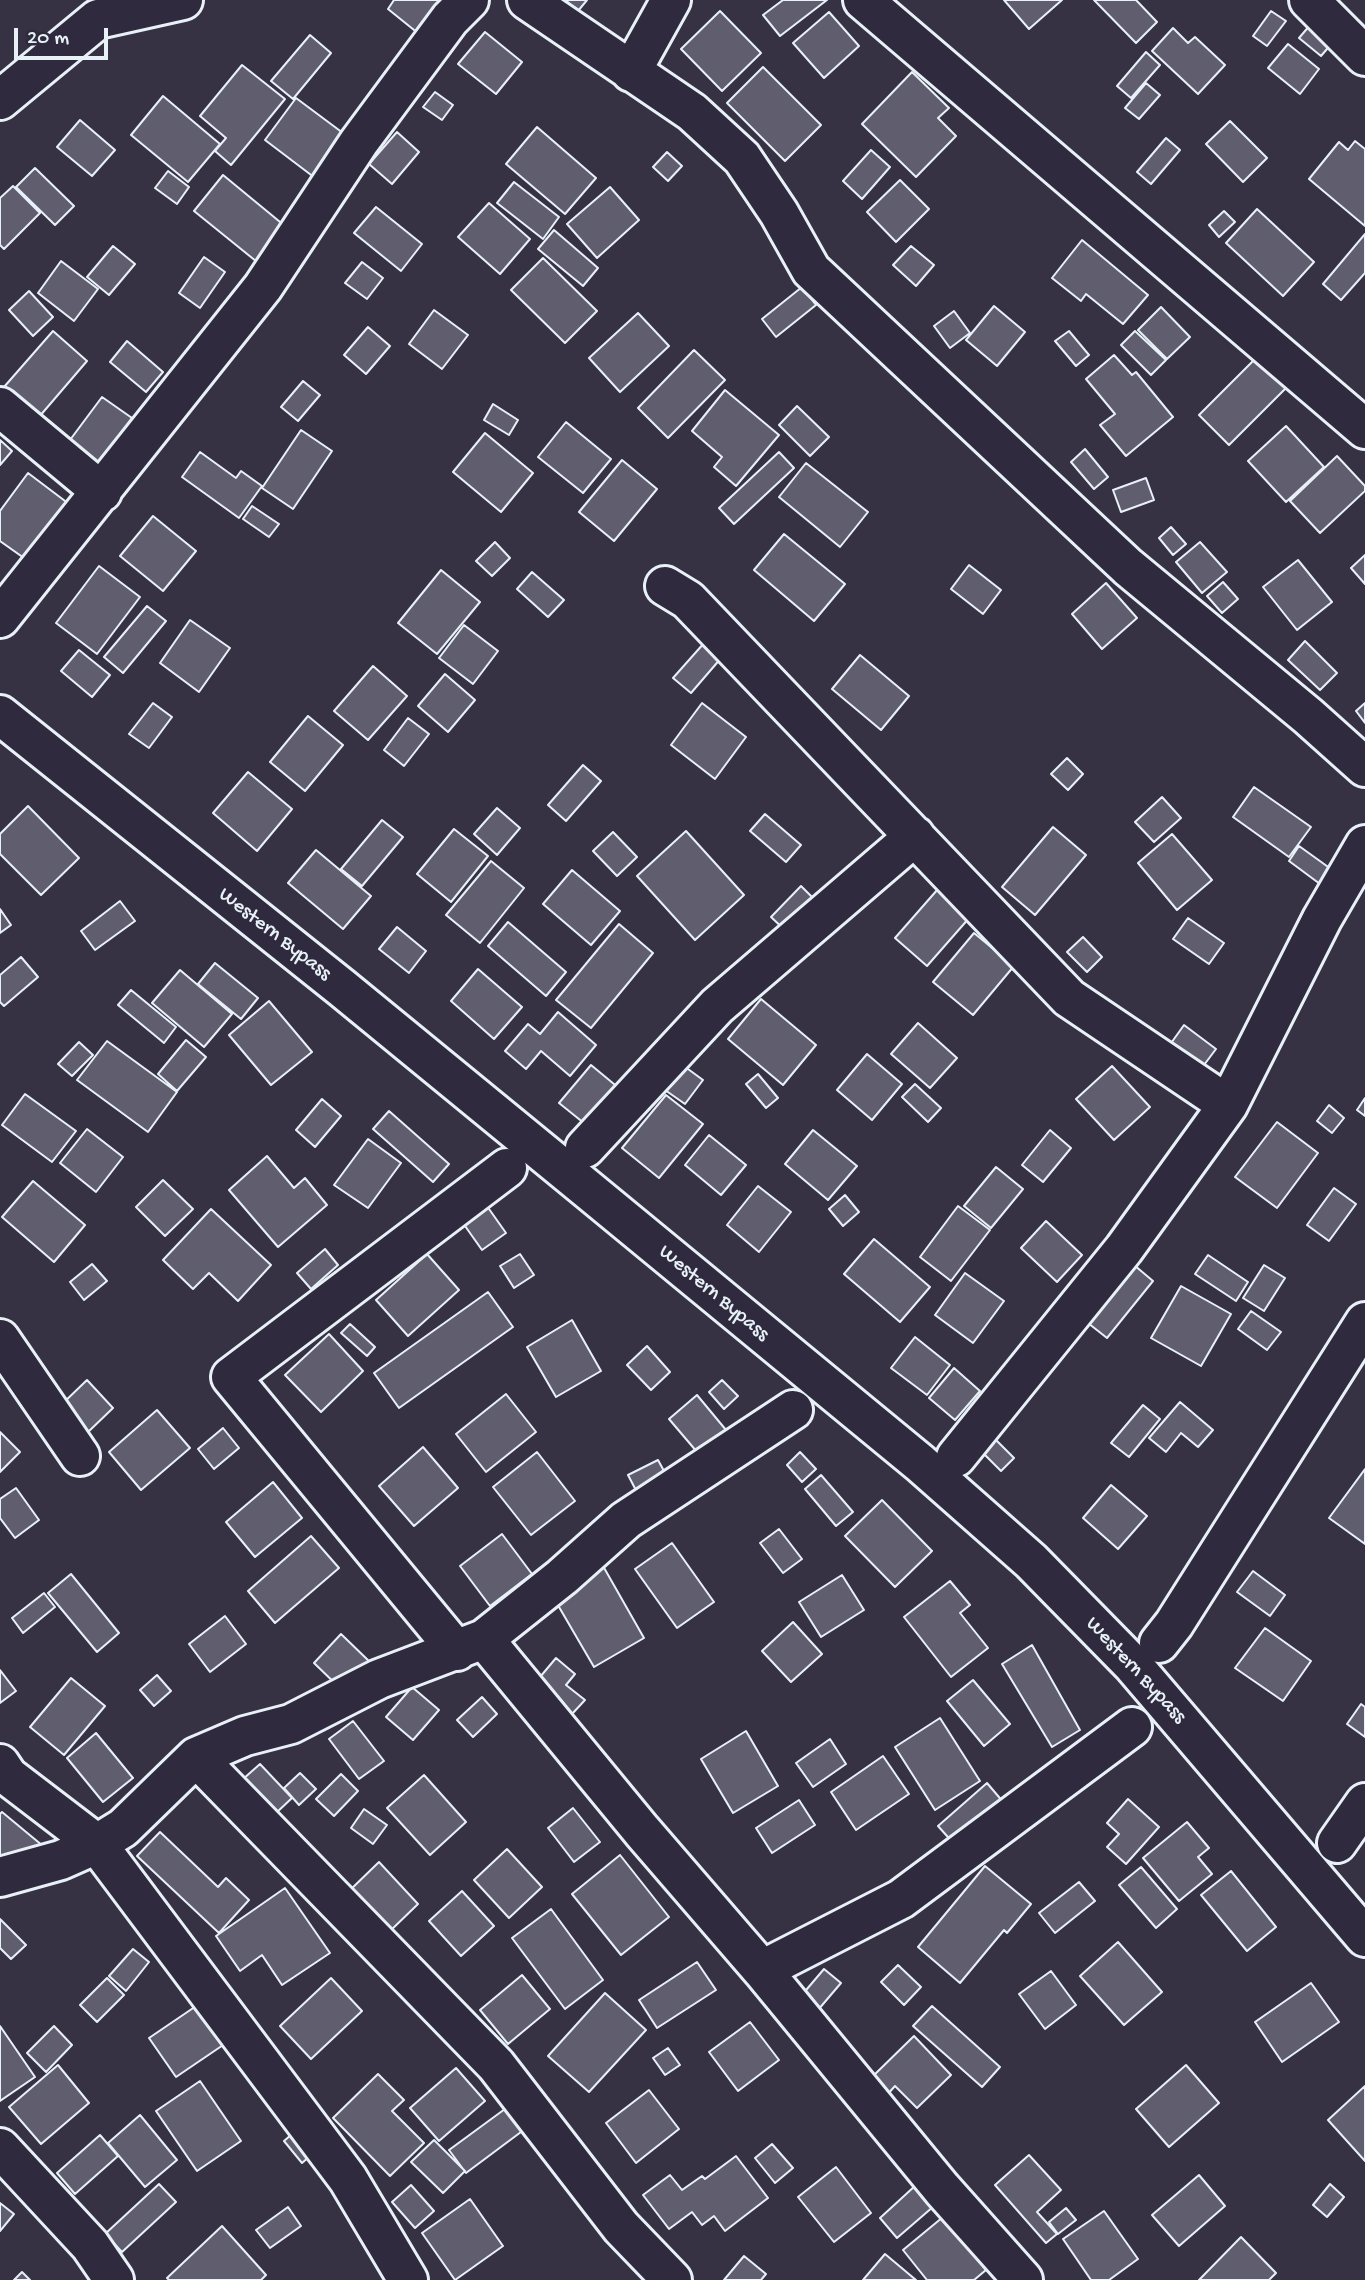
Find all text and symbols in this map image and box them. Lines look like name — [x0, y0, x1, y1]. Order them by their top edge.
scale bar — [18, 14, 112, 58]
text: 20 m — [27, 27, 69, 52]
street label: Western Bypass — [212, 883, 336, 987]
street label: Western Bypass — [653, 1240, 773, 1348]
street label: Western Bypass — [1079, 1612, 1191, 1730]

